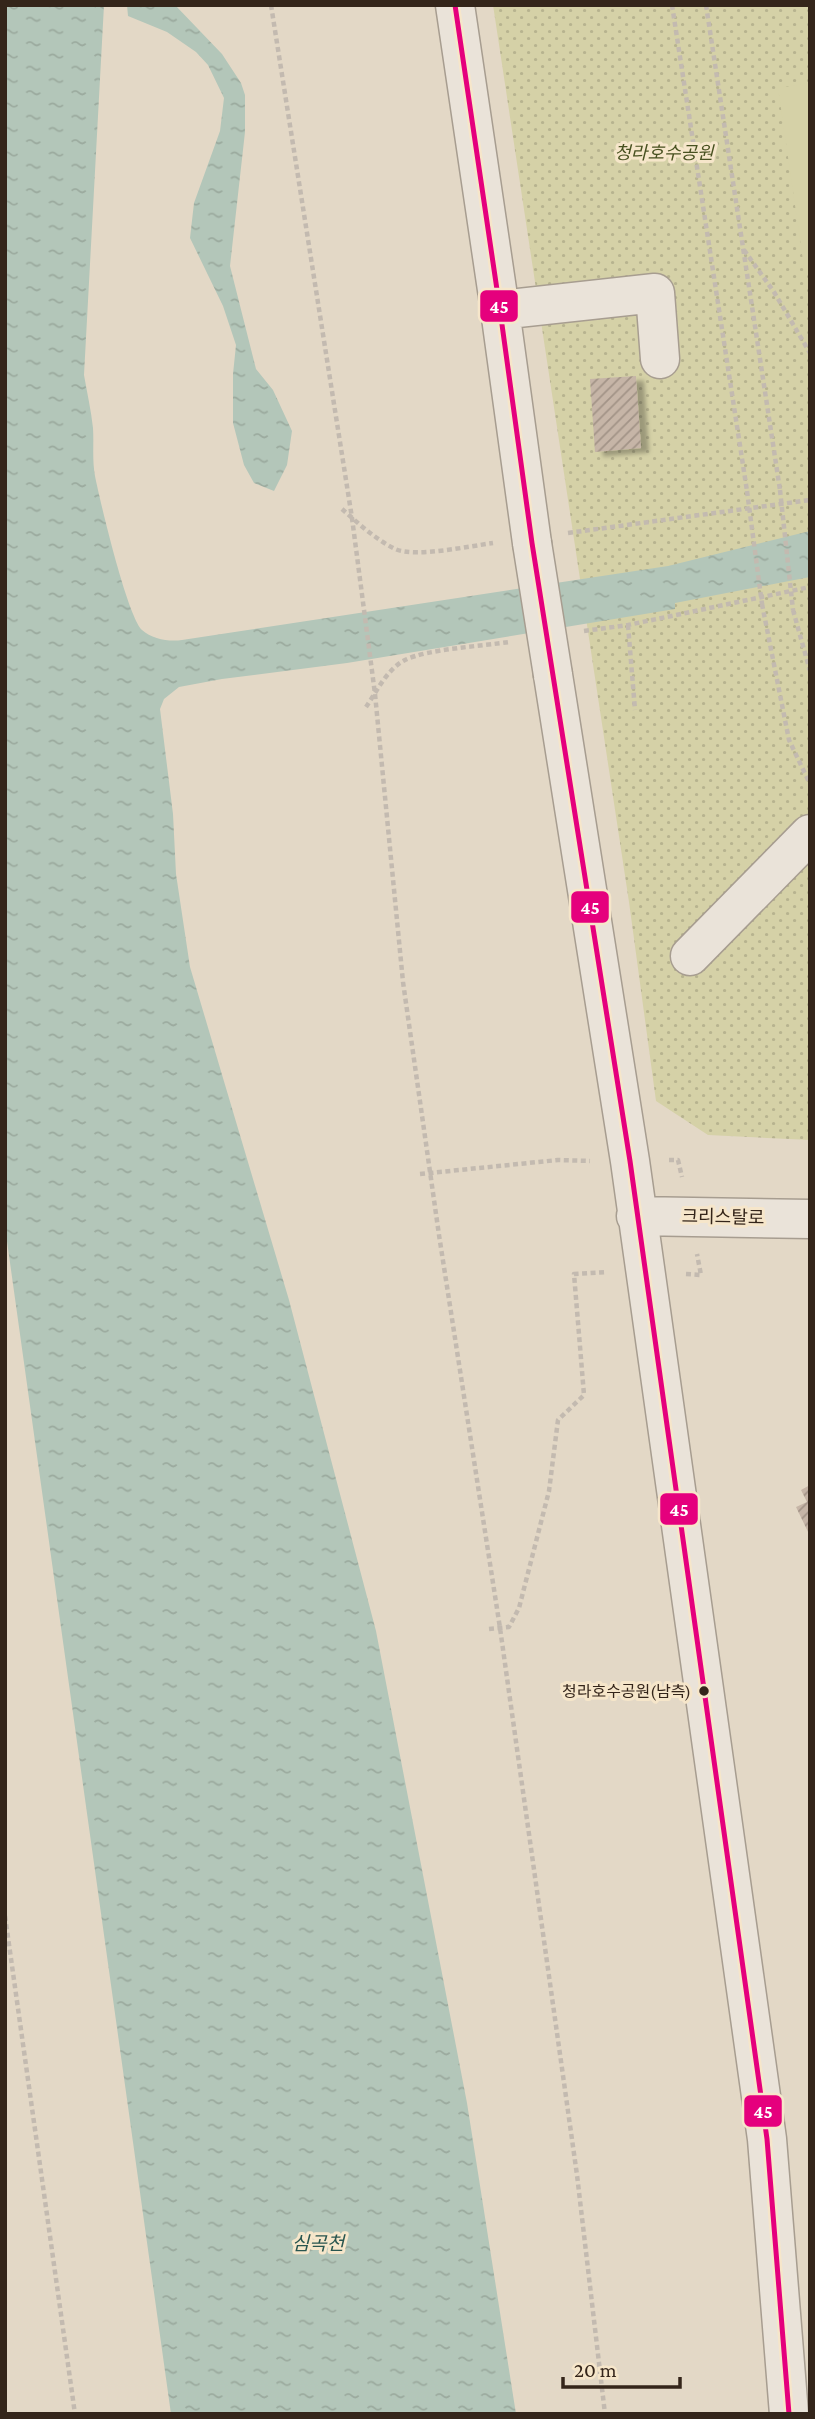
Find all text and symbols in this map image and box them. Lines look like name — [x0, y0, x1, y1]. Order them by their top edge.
park label: 청라호수공원 — [614, 143, 715, 163]
line badge: 45 — [479, 289, 519, 323]
text: 45 — [489, 296, 509, 317]
line badge: 45 — [570, 890, 610, 924]
text: 45 — [580, 897, 600, 918]
street label: 크리스탈로 — [681, 1206, 765, 1228]
line badge: 45 — [659, 1492, 699, 1526]
text: 45 — [669, 1499, 689, 1520]
place label: 청라호수공원(남측) — [562, 1683, 691, 1701]
marker: 청라호수공원(남측) — [697, 1684, 711, 1698]
line badge: 45 — [743, 2094, 783, 2128]
text: 45 — [753, 2101, 773, 2122]
water label: 심곡천 — [292, 2233, 346, 2254]
scale bar — [563, 2346, 680, 2390]
text: 20 m — [574, 2358, 617, 2382]

